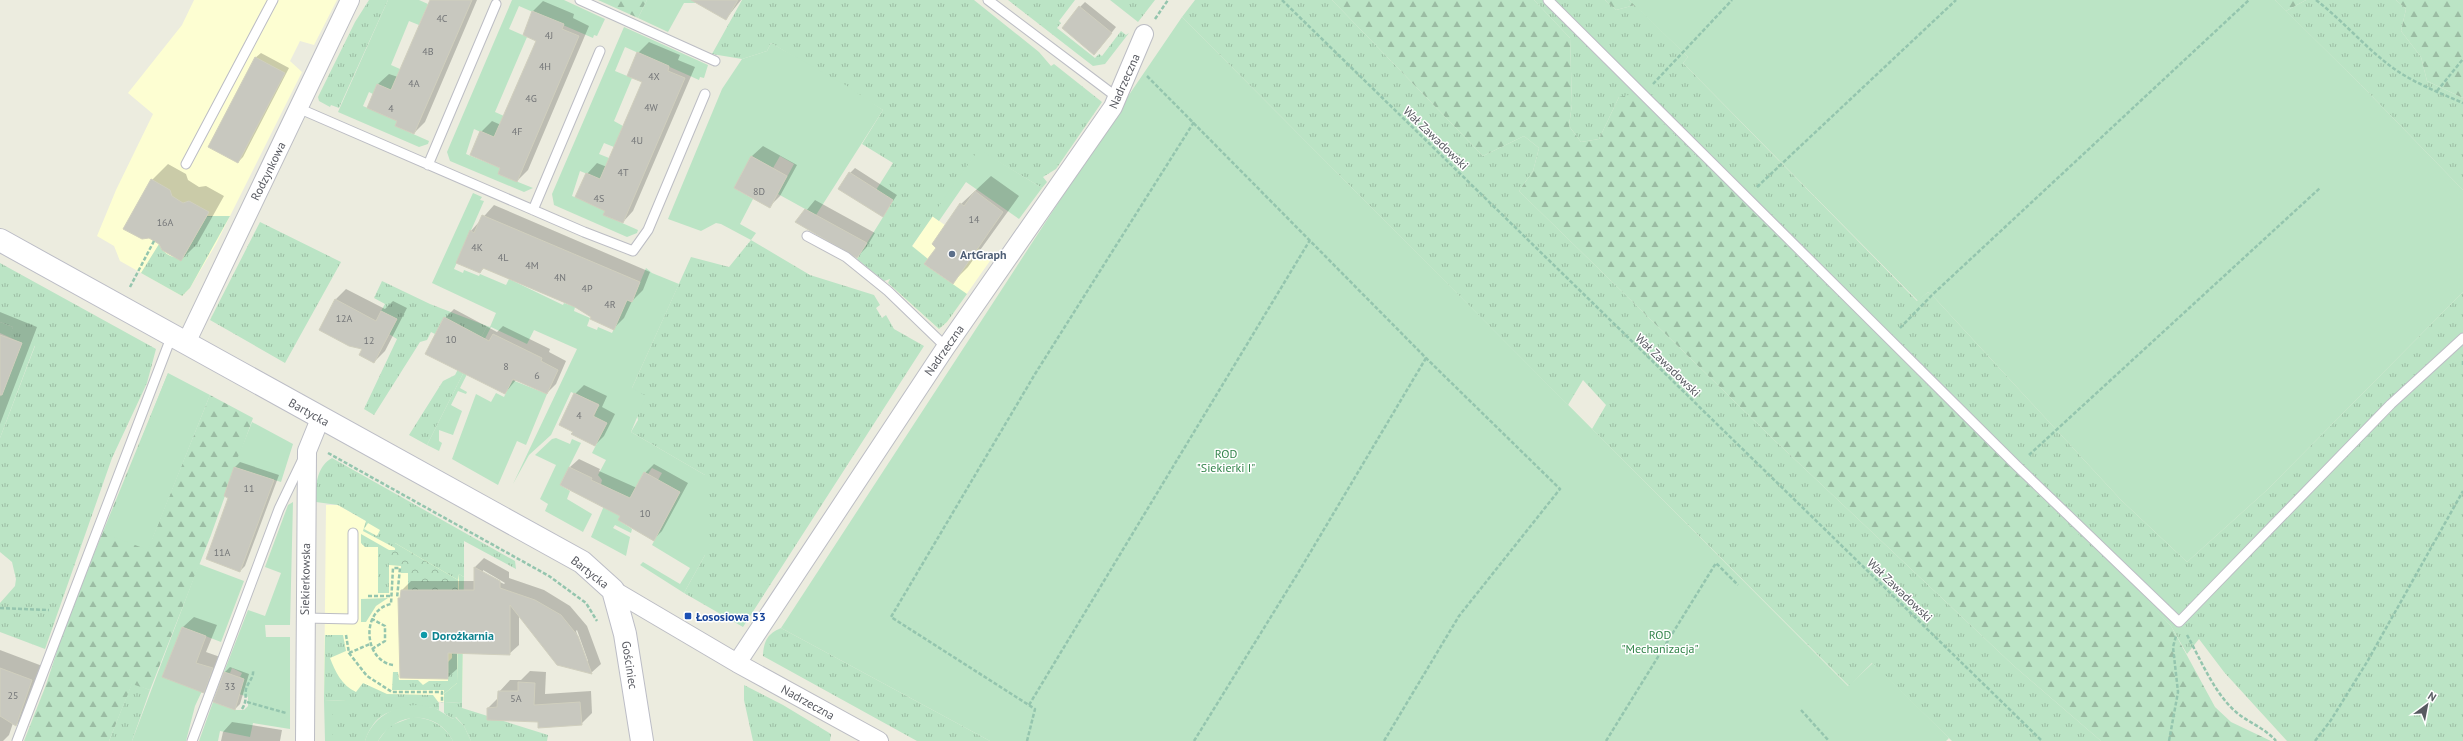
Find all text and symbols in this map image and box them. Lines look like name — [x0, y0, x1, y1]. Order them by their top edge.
house number: 4C — [436, 12, 448, 25]
house number: 4J — [545, 29, 553, 42]
house number: 4B — [422, 45, 434, 58]
street label: Nadrzeczna — [1105, 51, 1143, 111]
house number: 4H — [539, 60, 551, 73]
house number: 4X — [648, 70, 660, 83]
house number: 4A — [408, 77, 420, 90]
house number: 4G — [525, 92, 537, 105]
house number: 4W — [644, 101, 659, 114]
house number: 4 — [388, 102, 394, 115]
street label: Wał Zawadowski — [1400, 103, 1472, 173]
house number: 4F — [512, 125, 522, 138]
house number: 4U — [631, 134, 643, 147]
street label: Rodzynkowa — [247, 139, 289, 203]
house number: 4T — [618, 166, 629, 179]
house number: 8D — [753, 185, 765, 198]
house number: 4S — [594, 192, 604, 205]
house number: 14 — [969, 213, 980, 226]
house number: 16A — [157, 216, 174, 229]
house number: 4K — [471, 241, 483, 254]
place label: ArtGraph — [960, 247, 1007, 262]
marker: ArtGraph — [947, 249, 957, 259]
house number: 4L — [498, 251, 508, 264]
house number: 4M — [525, 259, 539, 272]
house number: 4N — [554, 271, 566, 284]
house number: 4P — [581, 282, 593, 295]
house number: 4R — [604, 298, 616, 311]
house number: 12A — [336, 312, 353, 325]
street label: Nadrzeczna — [921, 322, 967, 378]
street label: Wał Zawadowski — [1632, 330, 1704, 400]
house number: 10 — [446, 333, 457, 346]
house number: 12 — [364, 334, 374, 347]
house number: 8 — [503, 360, 509, 373]
house number: 6 — [534, 369, 540, 382]
street label: Bartycka — [286, 395, 332, 429]
house number: 4 — [576, 409, 582, 422]
park label: ROD "Siekierki I" — [1197, 446, 1255, 475]
house number: 11 — [244, 482, 254, 495]
house number: 10 — [640, 507, 651, 520]
street label: Siekierkowska — [297, 543, 313, 615]
house number: 11A — [214, 546, 231, 559]
street label: Bartycka — [568, 553, 612, 591]
street label: Wał Zawadowski — [1864, 555, 1936, 625]
place label: Łososiowa 53 — [696, 609, 766, 624]
marker: Łososiowa 53 — [683, 611, 693, 621]
park label: ROD "Mechanizacja" — [1622, 627, 1699, 656]
place label: Dorożkarnia — [432, 628, 494, 643]
marker: Dorożkarnia — [419, 630, 429, 640]
street label: Gościniec — [619, 640, 641, 691]
house number: 33 — [225, 680, 235, 693]
street label: Nadrzeczna — [779, 681, 837, 723]
north arrow — [2407, 685, 2447, 725]
house number: 25 — [8, 689, 18, 702]
text: N — [2426, 689, 2439, 704]
house number: 5A — [510, 692, 522, 705]

